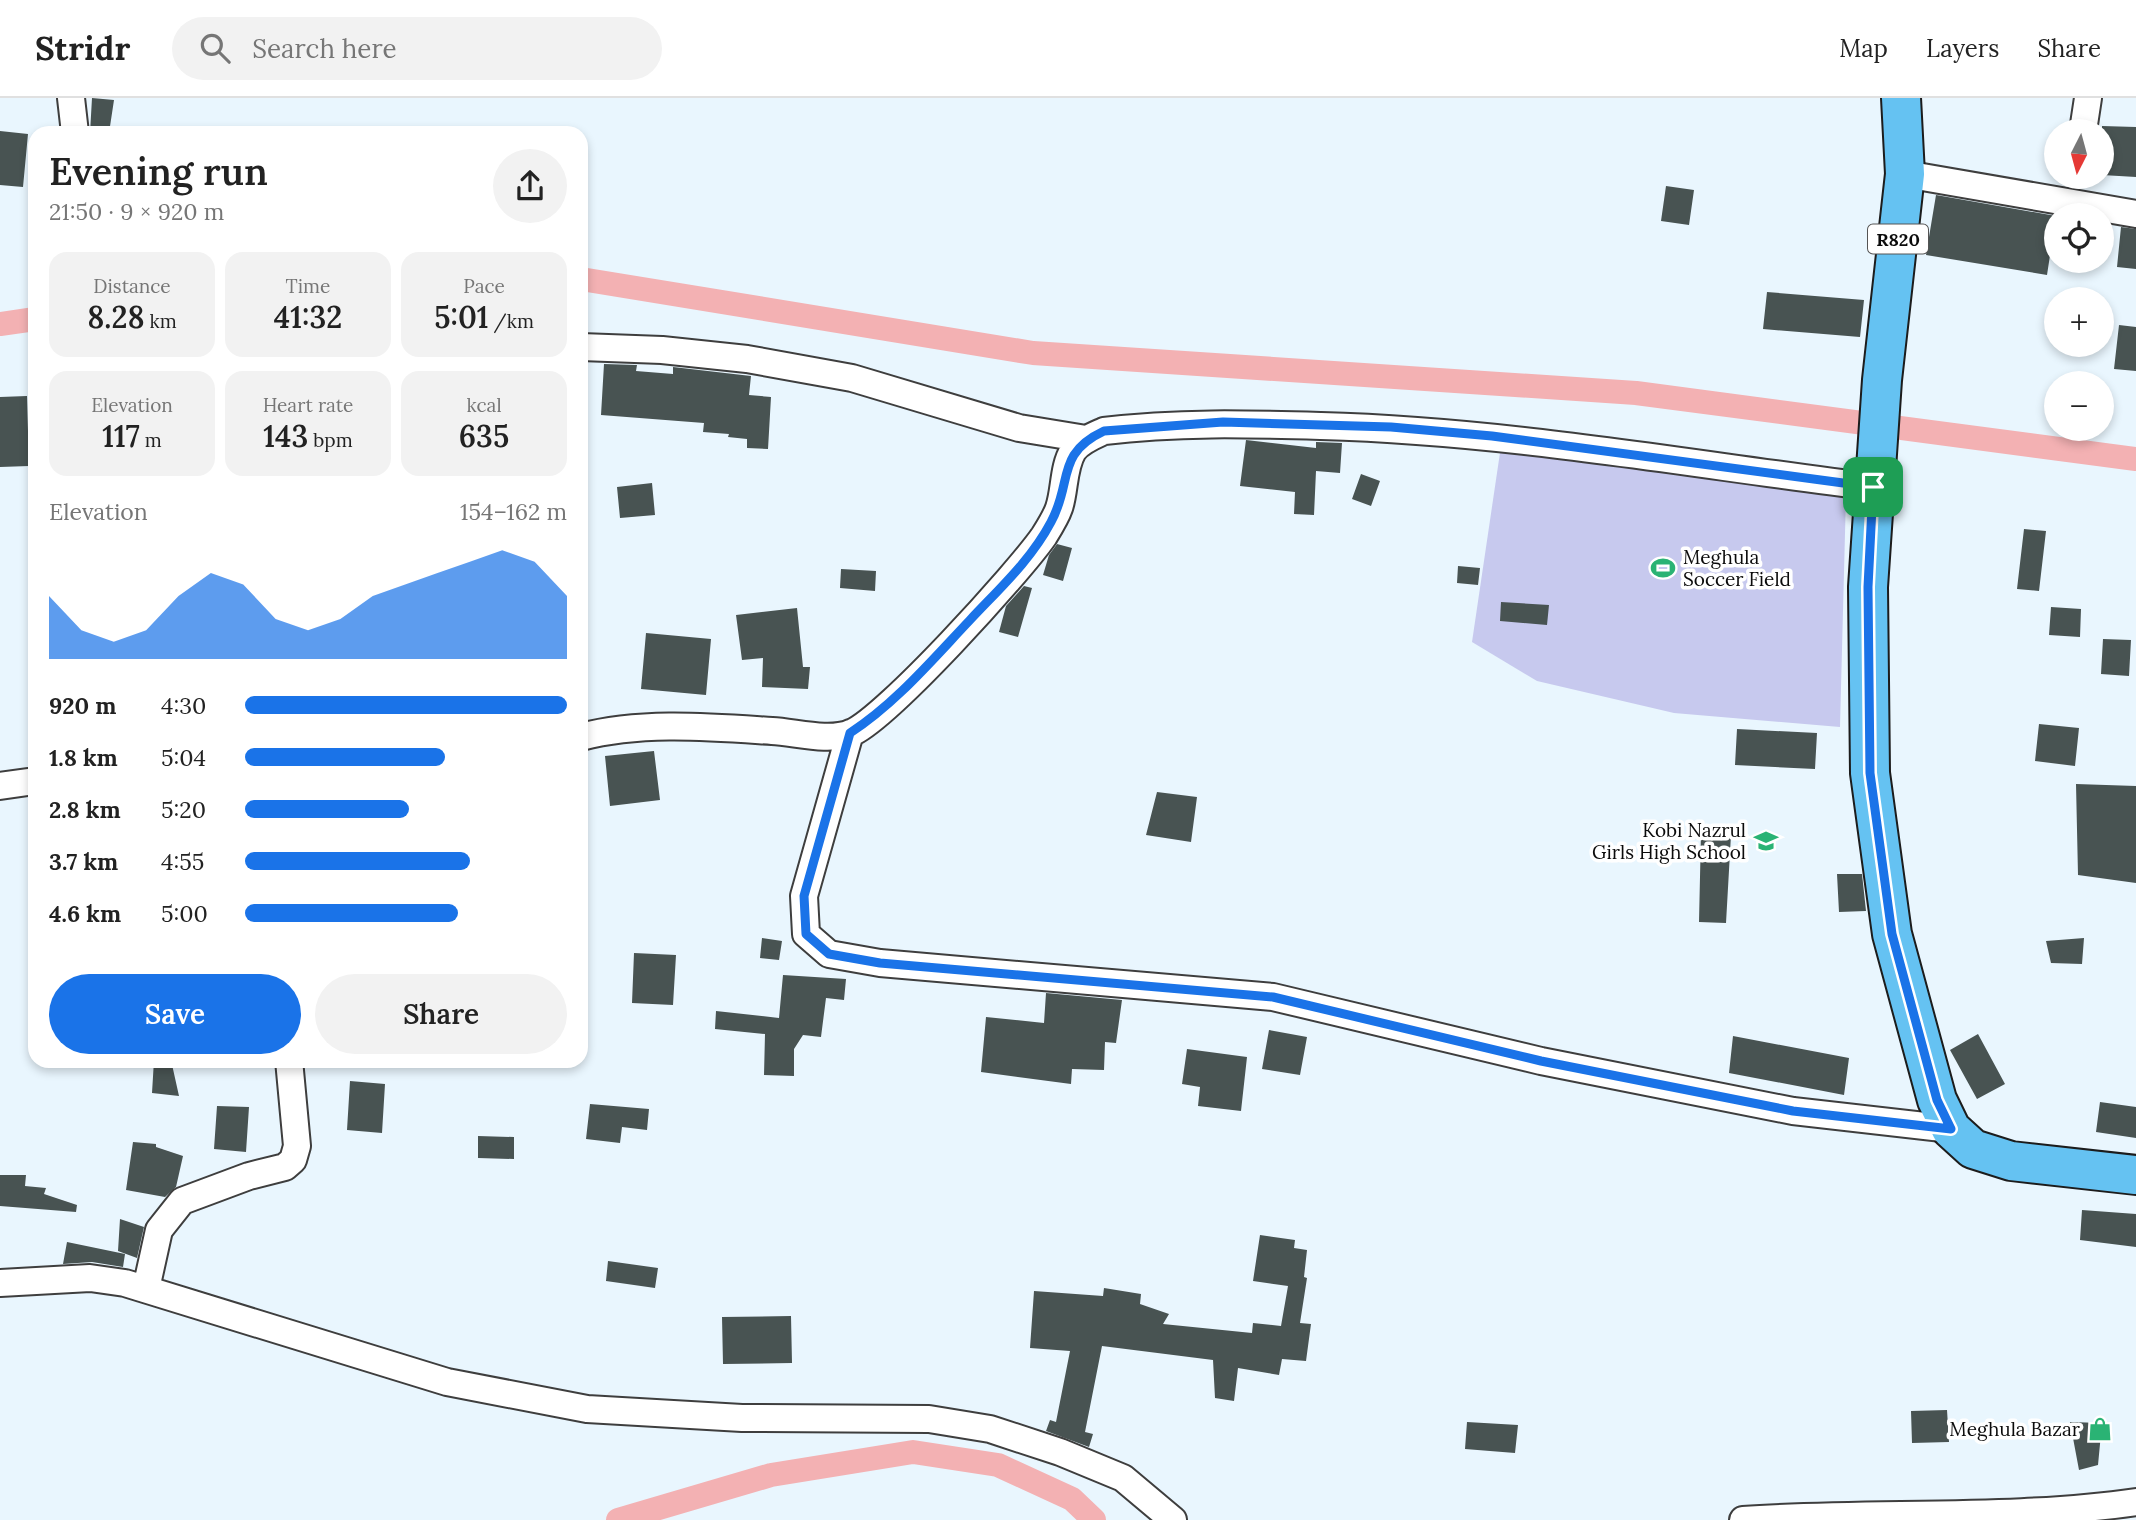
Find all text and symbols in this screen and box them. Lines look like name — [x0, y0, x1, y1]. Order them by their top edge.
search box — [172, 17, 662, 80]
text: Stridr — [35, 27, 130, 69]
icon: search — [196, 29, 234, 67]
text: Search here — [252, 32, 397, 65]
text: Map — [1839, 33, 1888, 64]
text: Layers — [1926, 33, 1999, 64]
text: Share — [2037, 33, 2101, 64]
north arrow — [2044, 119, 2114, 189]
map controls — [2044, 119, 2114, 441]
text: Evening run — [49, 147, 268, 195]
button: share — [493, 149, 567, 223]
text: 21:50 · 9 × 920 m — [49, 197, 224, 226]
button: locate — [2044, 203, 2114, 273]
road number: R820 — [1868, 224, 1928, 254]
text: Distance — [93, 274, 171, 298]
text: Time — [286, 274, 330, 298]
text: Pace — [463, 274, 505, 298]
button: + — [2044, 287, 2114, 357]
text: 8.28 — [87, 298, 145, 336]
text: 41:32 — [274, 298, 342, 336]
text: 5:01 — [434, 298, 489, 336]
text: km — [145, 309, 177, 333]
text: /km — [489, 309, 534, 333]
button: − — [2044, 371, 2114, 441]
text: Elevation — [91, 393, 173, 417]
text: Heart rate — [263, 393, 353, 417]
text: kcal — [466, 393, 502, 417]
text: 117 — [102, 417, 140, 455]
text: 143 — [263, 417, 308, 455]
text: 635 — [459, 417, 509, 455]
text: m — [140, 428, 162, 452]
text: bpm — [308, 428, 353, 452]
pin — [1843, 457, 1903, 517]
icon: arrive — [1854, 468, 1892, 506]
text: Elevation — [49, 497, 148, 526]
text: 154–162 m — [460, 497, 567, 526]
place label: Meghula Soccer Field — [1683, 545, 1791, 591]
sports icon: Meghula Soccer Field — [1649, 554, 1677, 582]
text: 920 m — [49, 691, 116, 720]
text: 4:30 — [161, 691, 206, 720]
text: 1.8 km — [49, 743, 118, 772]
text: 5:04 — [161, 743, 206, 772]
text: 2.8 km — [49, 795, 121, 824]
text: 5:20 — [161, 795, 206, 824]
place label: Kobi Nazrul Girls High School — [1592, 818, 1746, 864]
school or university icon: Kobi Nazrul Girls High School — [1752, 827, 1780, 855]
text: 3.7 km — [49, 847, 118, 876]
text: 4:55 — [161, 847, 204, 876]
text: 4.6 km — [49, 899, 121, 928]
text: 5:00 — [161, 899, 208, 928]
button: Save — [49, 974, 301, 1054]
button: Share — [315, 974, 567, 1054]
shop icon: Meghula Bazar — [2086, 1415, 2114, 1443]
place label: Meghula Bazar — [1949, 1417, 2081, 1441]

